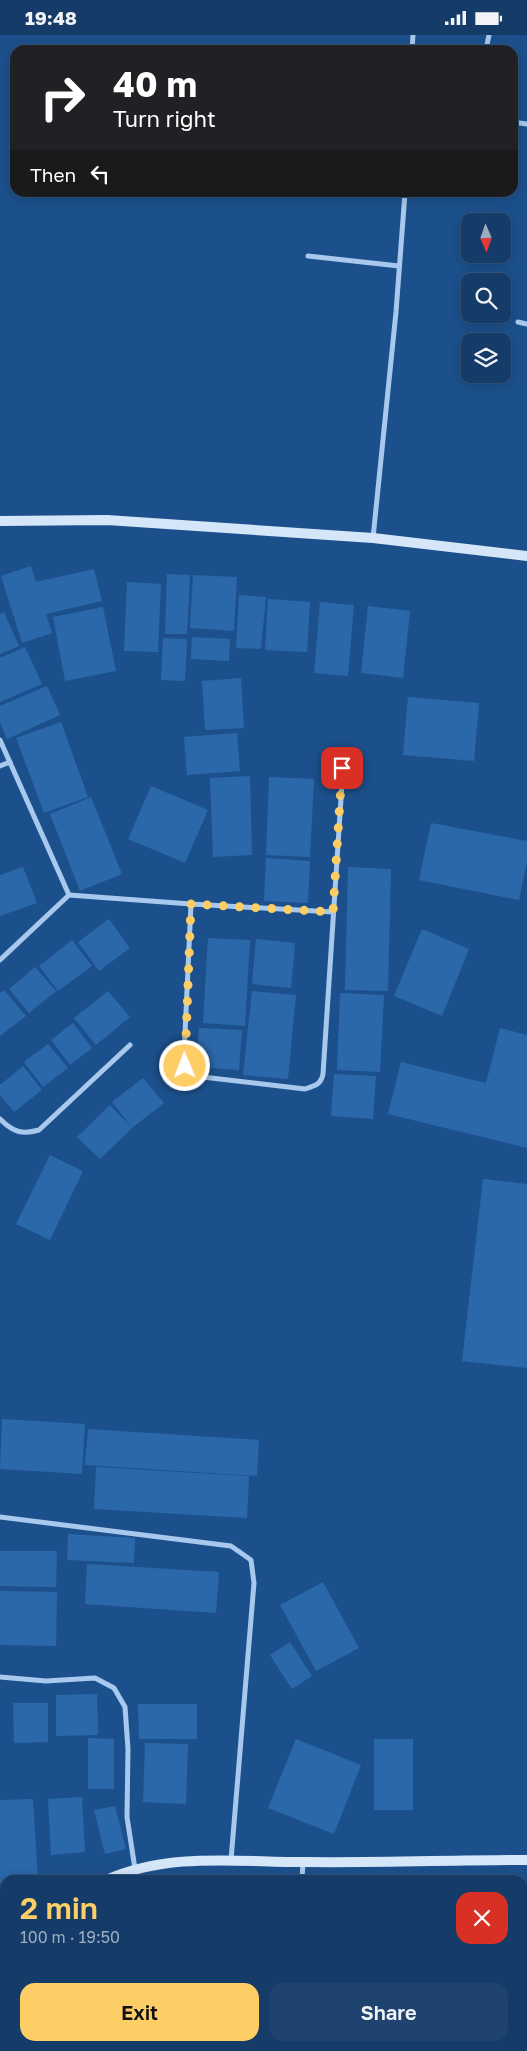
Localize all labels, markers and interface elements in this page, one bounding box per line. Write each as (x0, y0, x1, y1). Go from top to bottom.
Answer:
text: 19:48 (25, 6, 77, 29)
text: 40 m (113, 63, 197, 105)
icon: right (30, 65, 95, 130)
text: Turn right (113, 105, 216, 132)
icon: left (86, 160, 114, 188)
text: Then (30, 163, 76, 186)
north arrow (461, 213, 511, 263)
map controls (461, 213, 511, 383)
button: search (461, 273, 511, 323)
button: layers (461, 333, 511, 383)
pin (321, 747, 363, 789)
icon: arrive (328, 754, 356, 782)
position arrow (158, 1039, 210, 1091)
text: 2 min (20, 1890, 98, 1926)
button: close (456, 1892, 508, 1944)
text: 100 m · 19:50 (20, 1927, 120, 1947)
button: Exit (20, 1983, 259, 2041)
button: Share (269, 1983, 508, 2041)

